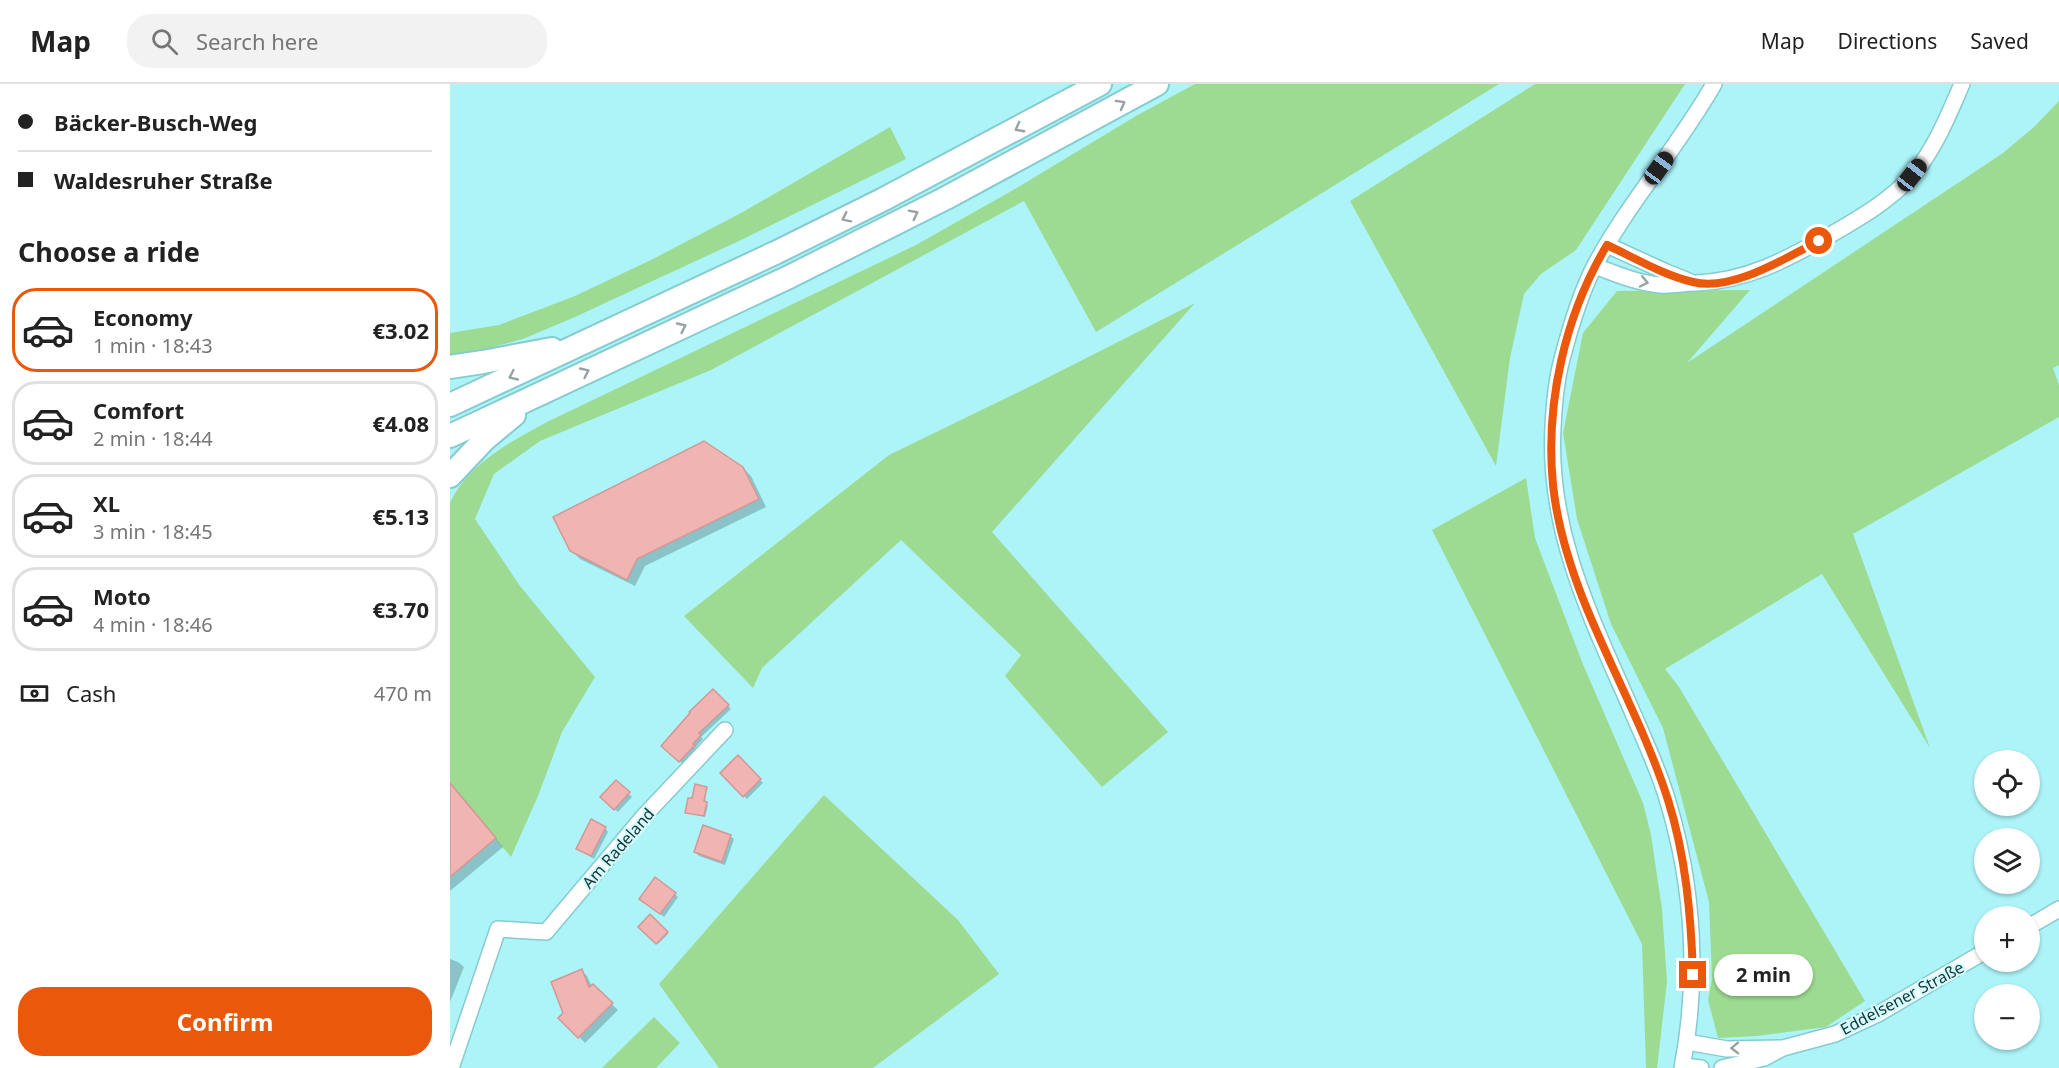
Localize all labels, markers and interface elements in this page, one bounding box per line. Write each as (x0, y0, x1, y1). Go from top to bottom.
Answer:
search box (127, 14, 547, 68)
text: Map (30, 22, 91, 60)
icon: search (148, 25, 181, 58)
text: Search here (196, 26, 318, 56)
text: Map (1761, 27, 1805, 55)
text: Directions (1838, 27, 1937, 55)
text: Saved (1970, 27, 2029, 55)
one-way arrow (1115, 100, 1125, 111)
text: Bäcker-Busch-Weg (54, 107, 257, 137)
one-way arrow (1015, 120, 1026, 132)
car (1641, 148, 1677, 188)
car (1894, 155, 1930, 195)
text: Waldesruher Straße (54, 165, 273, 195)
one-way arrow (842, 210, 853, 222)
one-way arrow (907, 210, 918, 221)
route start (1805, 227, 1832, 254)
text: Choose a ride (18, 233, 200, 270)
one-way arrow (1638, 275, 1648, 288)
text: Economy (93, 302, 192, 332)
icon: car (21, 303, 75, 357)
text: €3.02 (372, 315, 429, 345)
one-way arrow (675, 323, 686, 335)
text: 1 min · 18:43 (93, 332, 213, 359)
one-way arrow (509, 368, 520, 380)
one-way arrow (579, 368, 590, 380)
text: Comfort (93, 395, 184, 425)
icon: car (21, 396, 75, 450)
text: €4.08 (372, 408, 429, 438)
text: 2 min · 18:44 (93, 425, 213, 452)
text: XL (93, 488, 120, 518)
icon: car (21, 489, 75, 543)
text: €5.13 (372, 501, 429, 531)
text: 3 min · 18:45 (93, 518, 213, 545)
text: Moto (93, 581, 151, 611)
icon: car (21, 582, 75, 636)
text: €3.70 (372, 594, 429, 624)
text: 4 min · 18:46 (93, 611, 213, 638)
icon: cash (18, 677, 51, 710)
text: Cash (66, 678, 116, 708)
text: 470 m (374, 680, 432, 707)
map controls (1974, 750, 2040, 1050)
button: locate (1974, 750, 2040, 816)
street label: Am Radeland (577, 803, 659, 893)
button: layers (1974, 828, 2040, 894)
button: + (1974, 906, 2040, 972)
callout: 2 min (1714, 954, 1813, 996)
street label: Eddelsener Straße (1836, 956, 1968, 1040)
route end (1679, 961, 1706, 988)
text: 2 min (1736, 961, 1791, 988)
button: − (1974, 984, 2040, 1050)
button: Confirm (18, 987, 432, 1056)
one-way arrow (1730, 1042, 1739, 1054)

